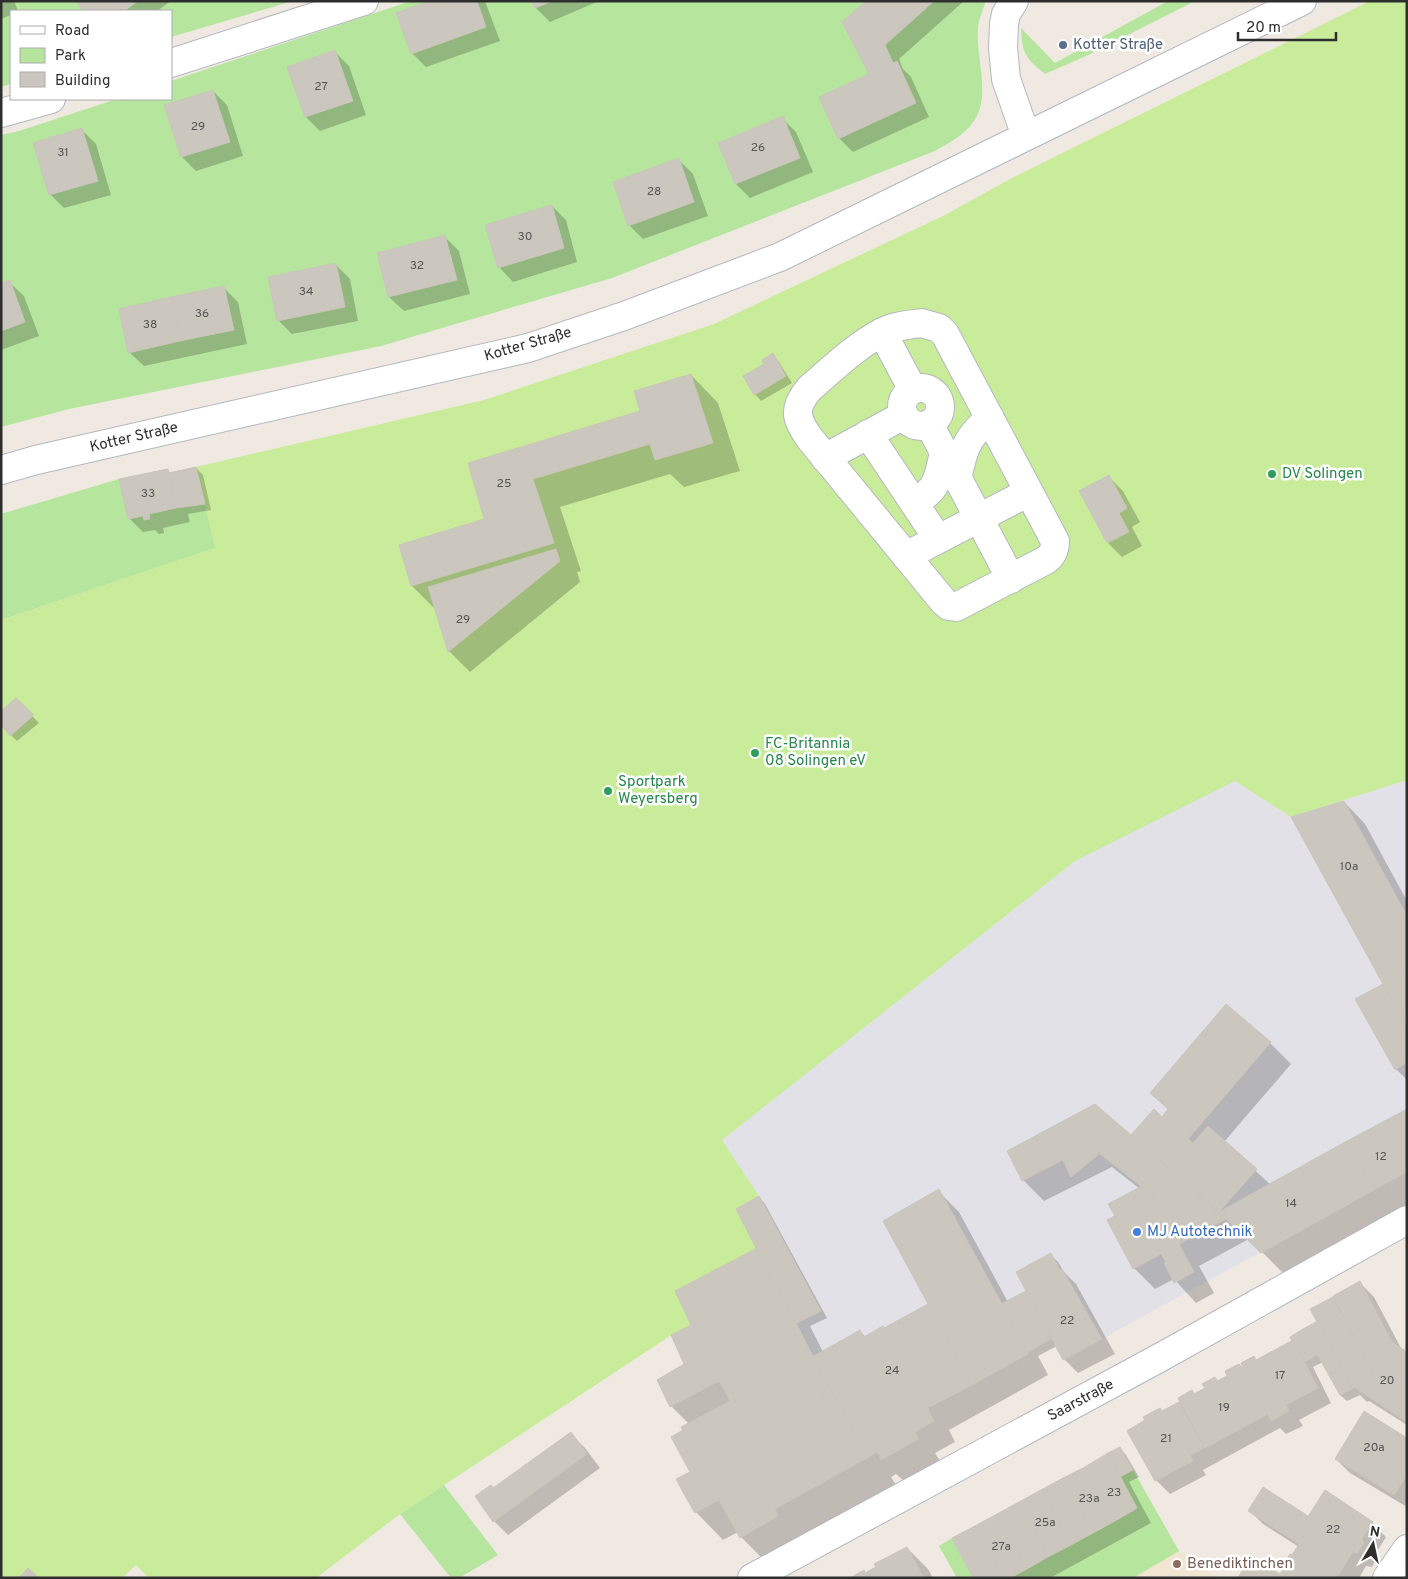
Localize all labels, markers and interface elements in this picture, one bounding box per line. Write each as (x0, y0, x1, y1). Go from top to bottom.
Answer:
legend (10, 10, 172, 100)
scale bar (1238, 10, 1336, 42)
text: 20 m (1246, 19, 1281, 38)
text: Road (55, 22, 90, 41)
place label: Kotter Straße (1073, 36, 1163, 55)
marker: Kotter Straße (1057, 39, 1069, 51)
text: Park (55, 47, 86, 66)
text: Building (55, 72, 110, 91)
house number: 27 (314, 79, 328, 95)
house number: 29 (191, 119, 205, 135)
house number: 26 (751, 140, 765, 156)
house number: 31 (57, 145, 69, 161)
house number: 28 (647, 184, 661, 200)
house number: 30 (518, 229, 532, 245)
house number: 32 (410, 258, 424, 274)
house number: 34 (299, 284, 313, 300)
house number: 36 (195, 306, 209, 322)
house number: 38 (143, 317, 157, 333)
street label: Kotter Straße (482, 323, 574, 367)
street label: Kotter Straße (88, 419, 180, 457)
place label: DV Solingen (1282, 465, 1363, 484)
marker: DV Solingen (1266, 468, 1278, 480)
house number: 25 (497, 476, 511, 492)
house number: 33 (141, 486, 155, 502)
house number: 29 (456, 612, 470, 628)
place label: FC-Britannia 08 Solingen eV (765, 735, 866, 771)
marker: FC-Britannia 08 Solingen eV (749, 747, 761, 759)
place label: Sportpark Weyersberg (618, 773, 698, 809)
marker: Sportpark Weyersberg (602, 785, 614, 797)
house number: 10a (1340, 859, 1358, 875)
house number: 12 (1375, 1149, 1387, 1165)
house number: 14 (1285, 1196, 1297, 1212)
place label: MJ Autotechnik (1147, 1223, 1253, 1242)
marker: MJ Autotechnik (1131, 1226, 1143, 1238)
house number: 22 (1060, 1313, 1074, 1329)
house number: 24 (885, 1363, 899, 1379)
house number: 17 (1275, 1368, 1285, 1384)
house number: 20 (1379, 1373, 1395, 1389)
street label: Saarstraße (1045, 1376, 1117, 1426)
house number: 19 (1218, 1400, 1230, 1416)
house number: 21 (1160, 1431, 1172, 1447)
house number: 20a (1363, 1440, 1385, 1456)
house number: 23 (1107, 1485, 1121, 1501)
house number: 23a (1079, 1491, 1100, 1507)
house number: 25a (1034, 1515, 1056, 1531)
north arrow (1348, 1519, 1398, 1569)
house number: 22 (1326, 1522, 1340, 1538)
text: N (1368, 1523, 1381, 1542)
house number: 27a (991, 1539, 1011, 1555)
place label: Benediktinchen (1187, 1555, 1293, 1574)
marker: Benediktinchen (1171, 1558, 1183, 1570)

